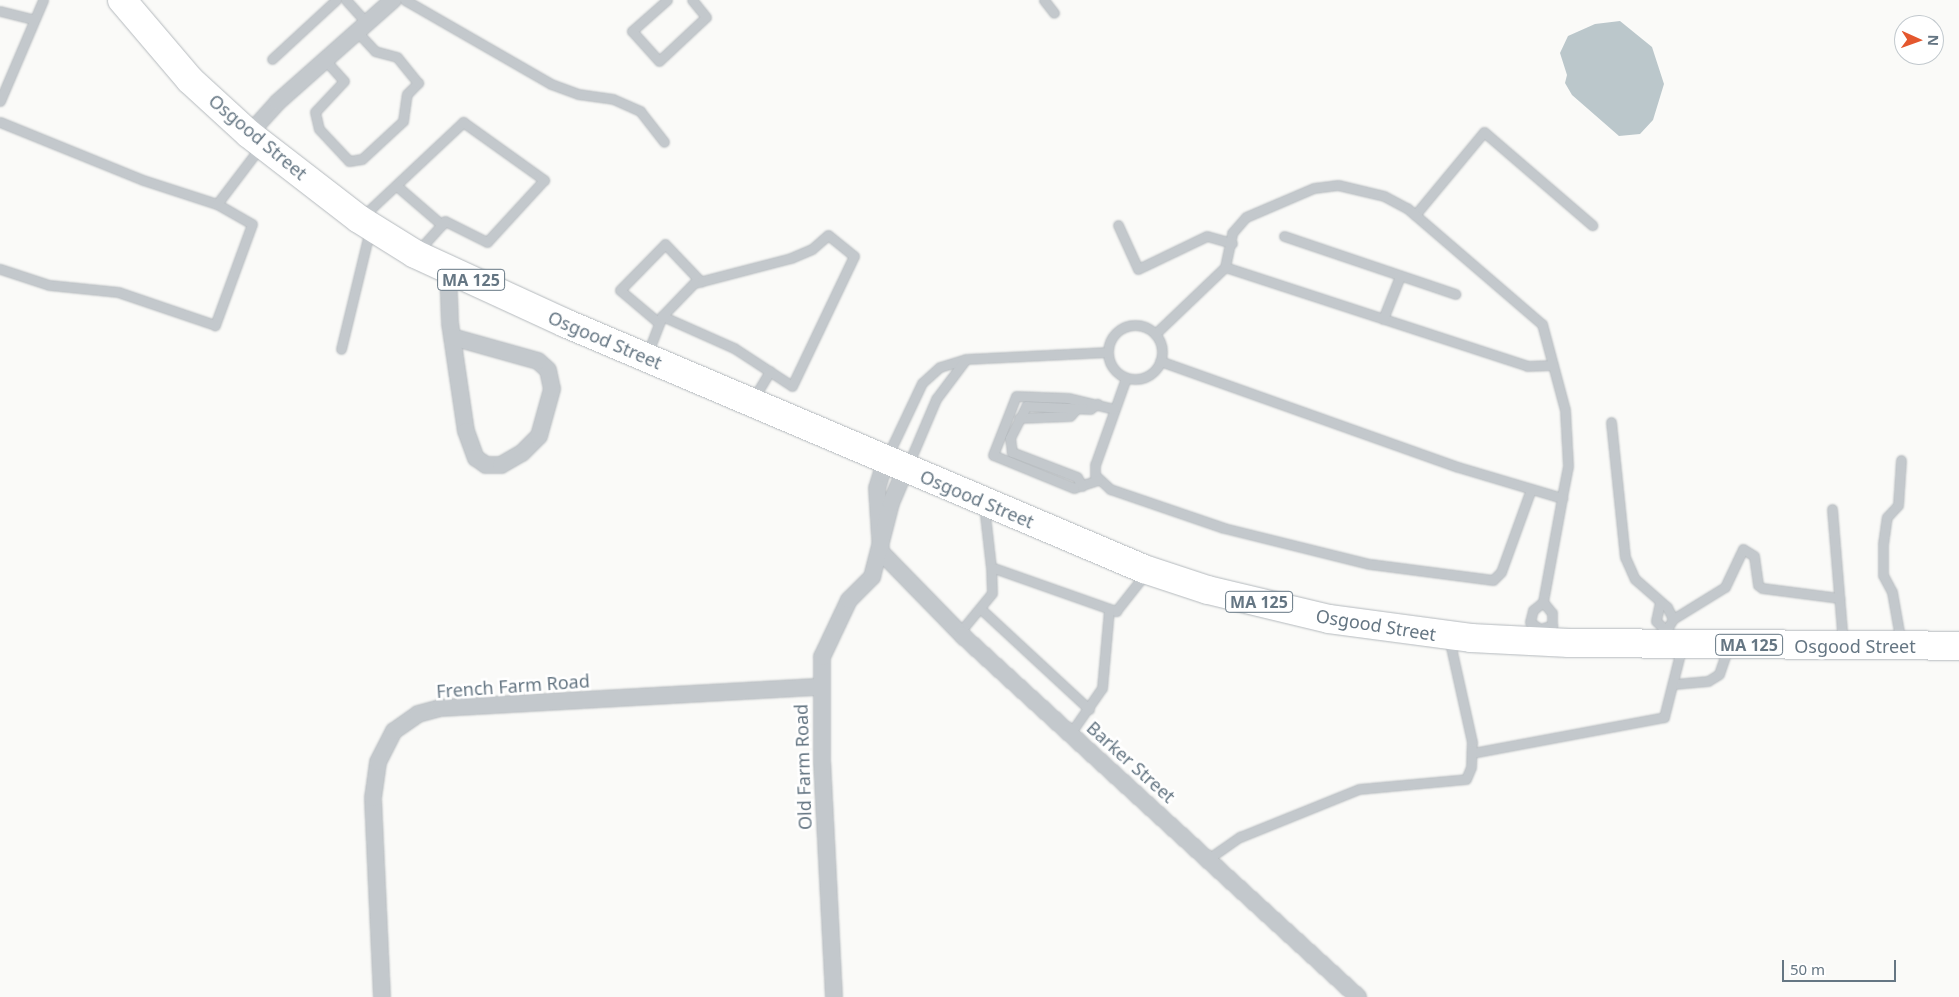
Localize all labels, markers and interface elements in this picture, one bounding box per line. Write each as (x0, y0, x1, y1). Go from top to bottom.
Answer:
north arrow (1894, 15, 1944, 65)
text: N (1924, 34, 1943, 47)
street label: Osgood Street (205, 90, 311, 184)
road number: MA 125 (436, 266, 506, 294)
street label: Osgood Street (545, 306, 665, 374)
street label: Osgood Street (917, 465, 1037, 533)
road number: MA 125 (1224, 588, 1294, 616)
street label: Osgood Street (1314, 605, 1438, 645)
road number: MA 125 (1714, 632, 1784, 658)
street label: Osgood Street (1794, 635, 1916, 657)
street label: French Farm Road (436, 670, 590, 702)
street label: Old Farm Road (790, 704, 816, 830)
street label: Barker Street (1082, 717, 1180, 807)
scale bar (1784, 950, 1898, 982)
text: 50 m (1790, 959, 1825, 979)

